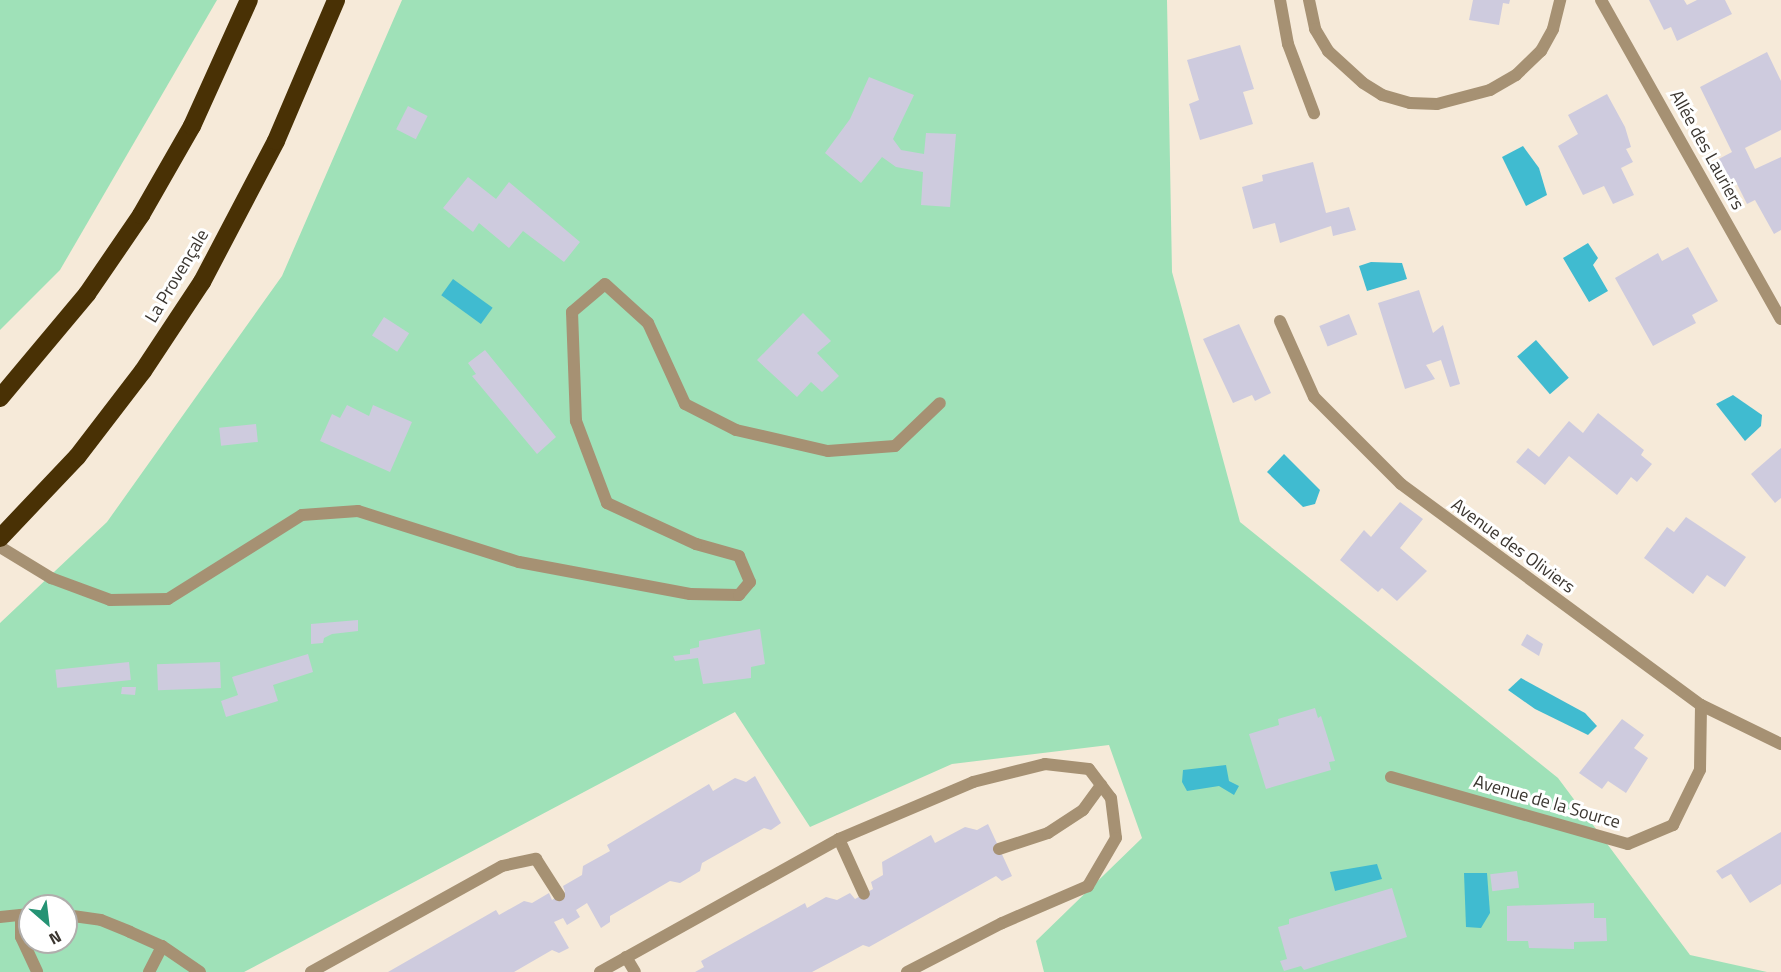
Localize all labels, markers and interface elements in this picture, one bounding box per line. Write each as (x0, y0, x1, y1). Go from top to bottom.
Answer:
street label: Allée des Lauriers (1665, 87, 1749, 213)
street label: La Provençale (141, 225, 213, 327)
street label: Avenue des Oliviers (1447, 494, 1579, 598)
street label: Avenue de la Source (1471, 771, 1623, 833)
north arrow (18, 894, 78, 954)
text: N (45, 925, 66, 951)

